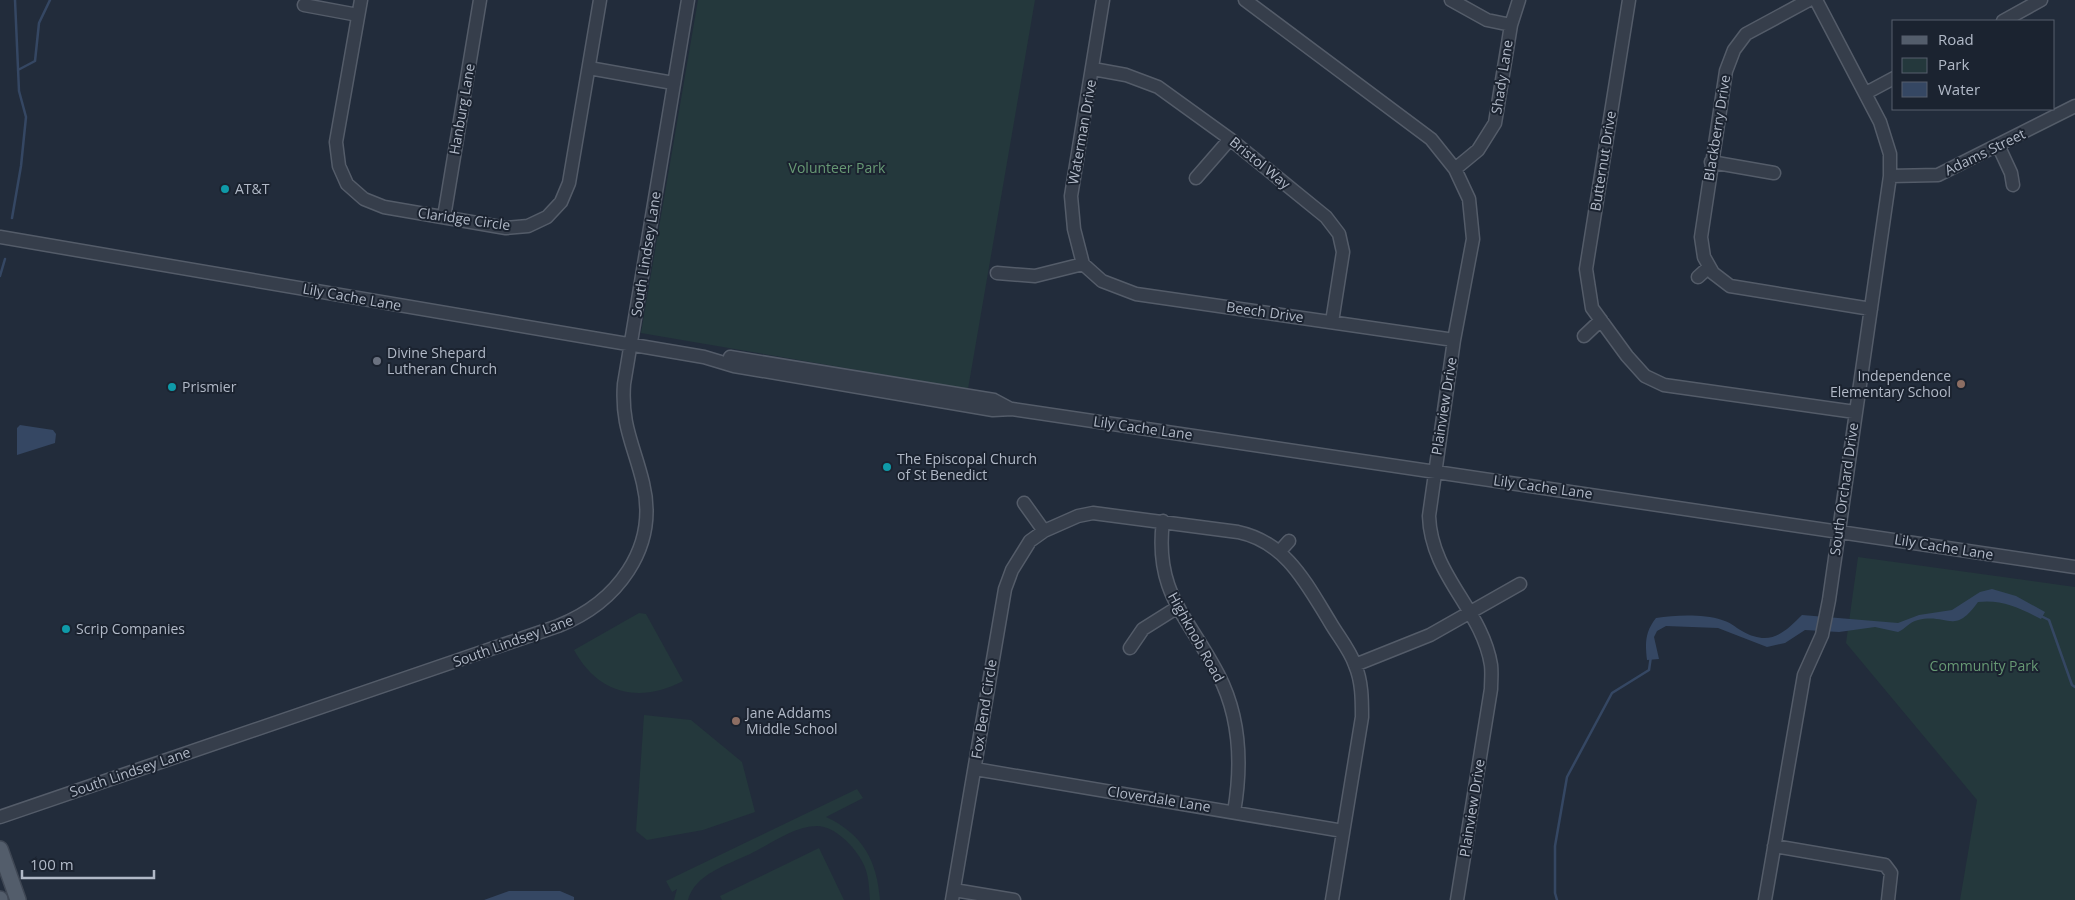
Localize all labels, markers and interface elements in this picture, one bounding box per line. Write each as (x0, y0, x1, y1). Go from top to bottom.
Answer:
legend (1892, 20, 2055, 110)
text: Road (1938, 29, 1974, 49)
street label: Shady Lane (1486, 38, 1517, 115)
text: Park (1938, 54, 1969, 74)
street label: Hanburg Lane (444, 62, 479, 156)
street label: Blackberry Drive (1699, 73, 1734, 182)
street label: Waterman Drive (1063, 78, 1100, 186)
text: Water (1938, 79, 1980, 99)
street label: Butternut Drive (1585, 109, 1620, 212)
street label: Adams Street (1941, 124, 2028, 179)
street label: Bristol Way (1226, 132, 1296, 194)
park label: Volunteer Park (789, 158, 886, 177)
place label: AT&T (235, 179, 270, 198)
marker: AT&T (219, 183, 231, 195)
street label: South Lindsey Lane (626, 190, 665, 318)
street label: Claridge Circle (417, 203, 512, 234)
street label: Lily Cache Lane (301, 278, 403, 315)
street label: Beech Drive (1225, 297, 1305, 326)
place label: Divine Shepard Lutheran Church (387, 343, 497, 378)
marker: Divine Shepard Lutheran Church (371, 355, 383, 367)
street label: Plainview Drive (1426, 355, 1461, 456)
place label: Independence Elementary School (1830, 366, 1951, 401)
place label: Prismier (182, 377, 237, 396)
marker: Independence Elementary School (1955, 378, 1967, 390)
marker: Prismier (166, 381, 178, 393)
street label: Lily Cache Lane (1092, 411, 1194, 444)
street label: South Orchard Drive (1825, 421, 1862, 556)
place label: The Episcopal Church of St Benedict (897, 449, 1037, 484)
marker: The Episcopal Church of St Benedict (881, 461, 893, 473)
street label: Lily Cache Lane (1492, 470, 1594, 503)
street label: Lily Cache Lane (1893, 529, 1995, 564)
street label: Highknob Road (1164, 588, 1229, 685)
street label: South Lindsey Lane (450, 610, 576, 671)
place label: Scrip Companies (76, 619, 185, 638)
marker: Scrip Companies (60, 623, 72, 635)
park label: Community Park (1930, 656, 2039, 675)
street label: Fox Bend Circle (966, 658, 1001, 760)
place label: Jane Addams Middle School (744, 703, 838, 738)
marker: Jane Addams Middle School (730, 715, 742, 727)
street label: South Lindsey Lane (67, 742, 193, 801)
street label: Plainview Drive (1454, 757, 1489, 858)
street label: Cloverdale Lane (1106, 781, 1212, 816)
scale bar (22, 848, 155, 880)
text: 100 m (30, 854, 74, 874)

